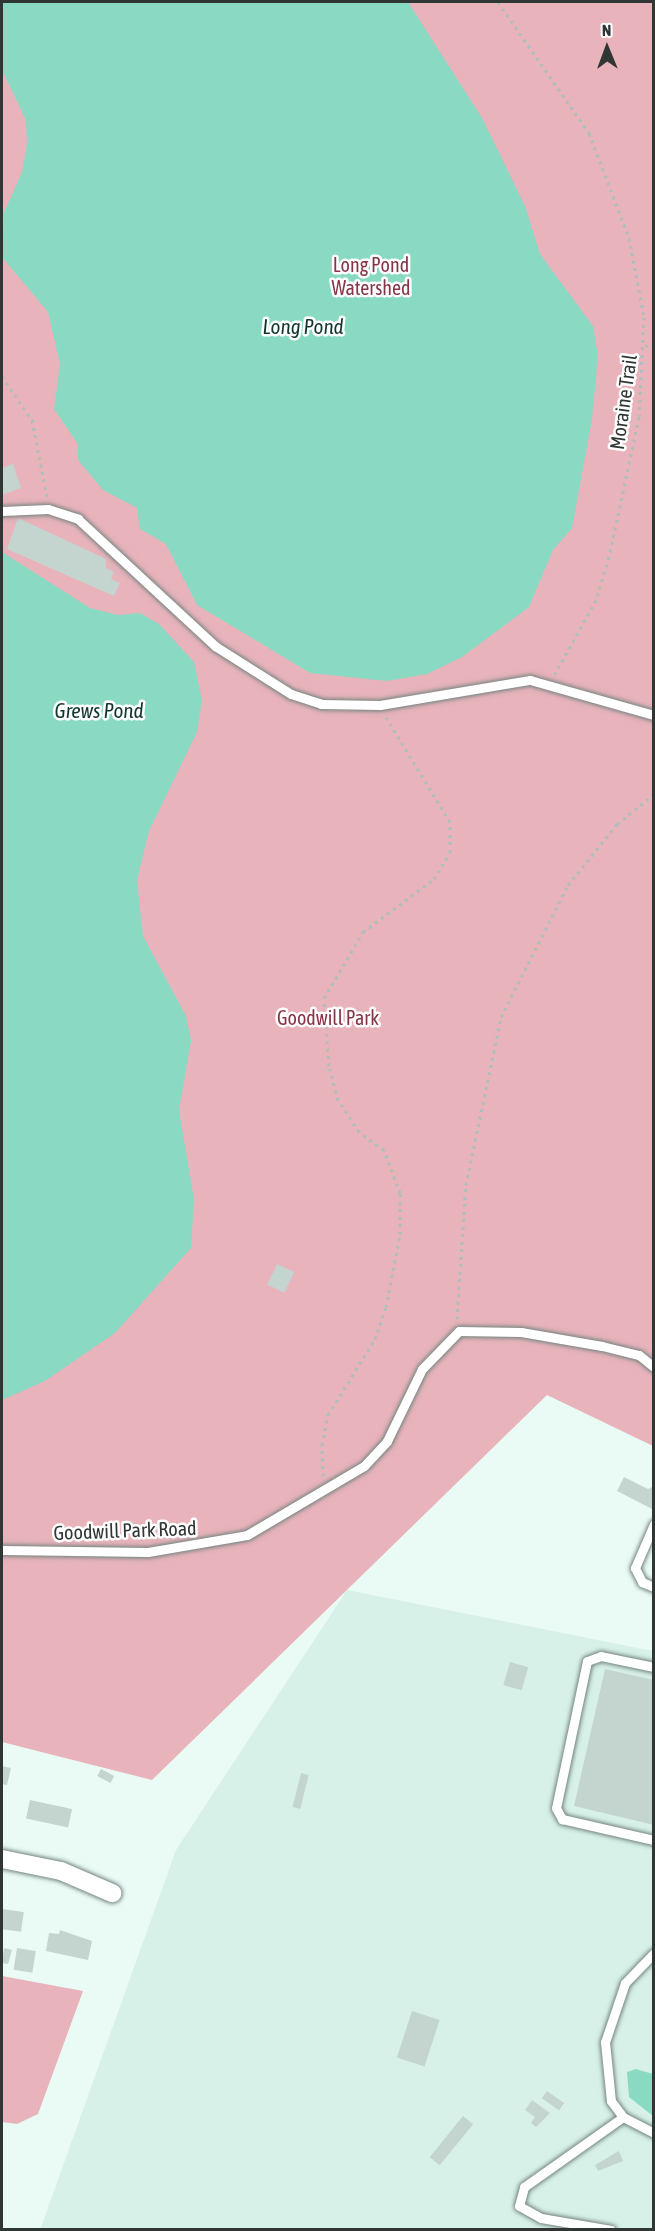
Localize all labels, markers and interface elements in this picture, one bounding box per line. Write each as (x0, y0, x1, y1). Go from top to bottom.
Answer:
north arrow (577, 18, 637, 78)
text: N (602, 21, 612, 39)
park label: Long Pond Watershed (332, 253, 410, 300)
water label: Long Pond (262, 313, 344, 339)
street label: Moraine Trail (604, 353, 642, 451)
water label: Grews Pond (55, 697, 143, 723)
park label: Goodwill Park (277, 1005, 379, 1029)
street label: Goodwill Park Road (53, 1516, 197, 1544)

